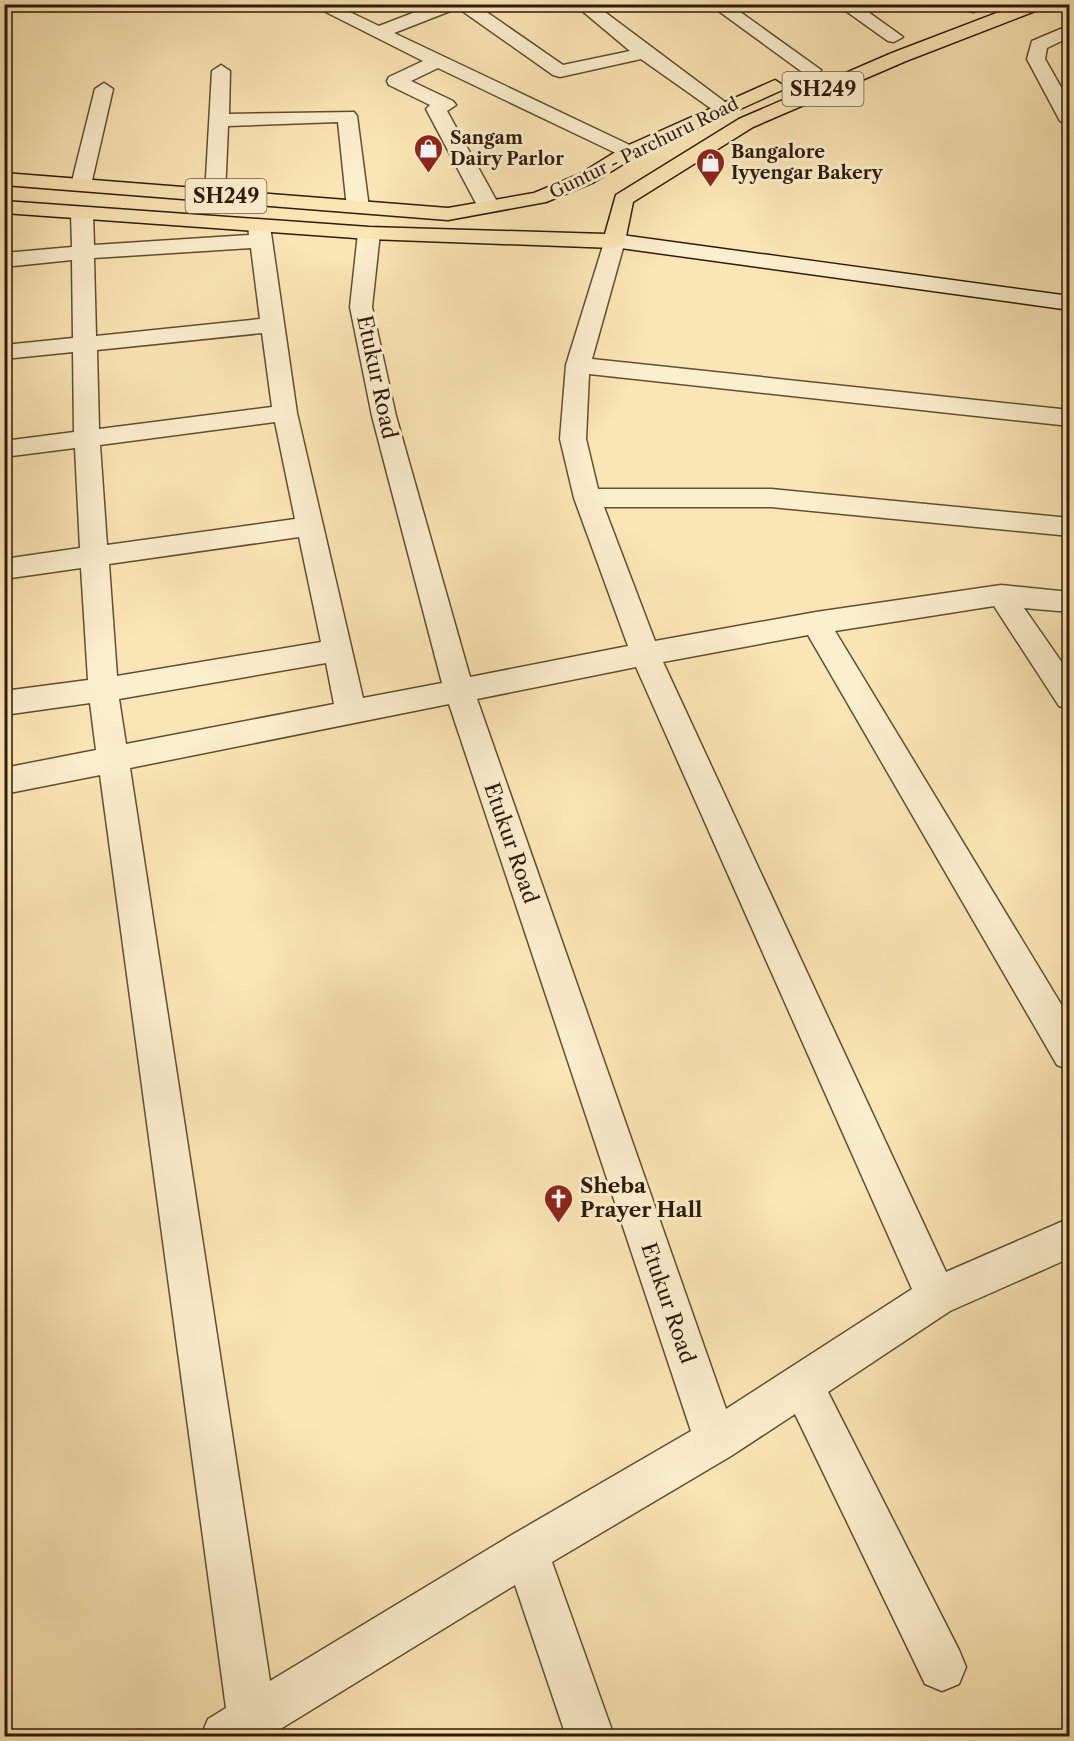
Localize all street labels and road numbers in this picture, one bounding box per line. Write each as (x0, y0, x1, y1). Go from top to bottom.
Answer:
road number: SH249 (782, 72, 864, 106)
street label: Guntur - Parchuru Road (546, 93, 742, 203)
road number: SH249 (186, 179, 266, 213)
street label: Etukur Road (352, 313, 403, 441)
street label: Etukur Road (479, 779, 544, 907)
street label: Etukur Road (636, 1239, 701, 1367)

